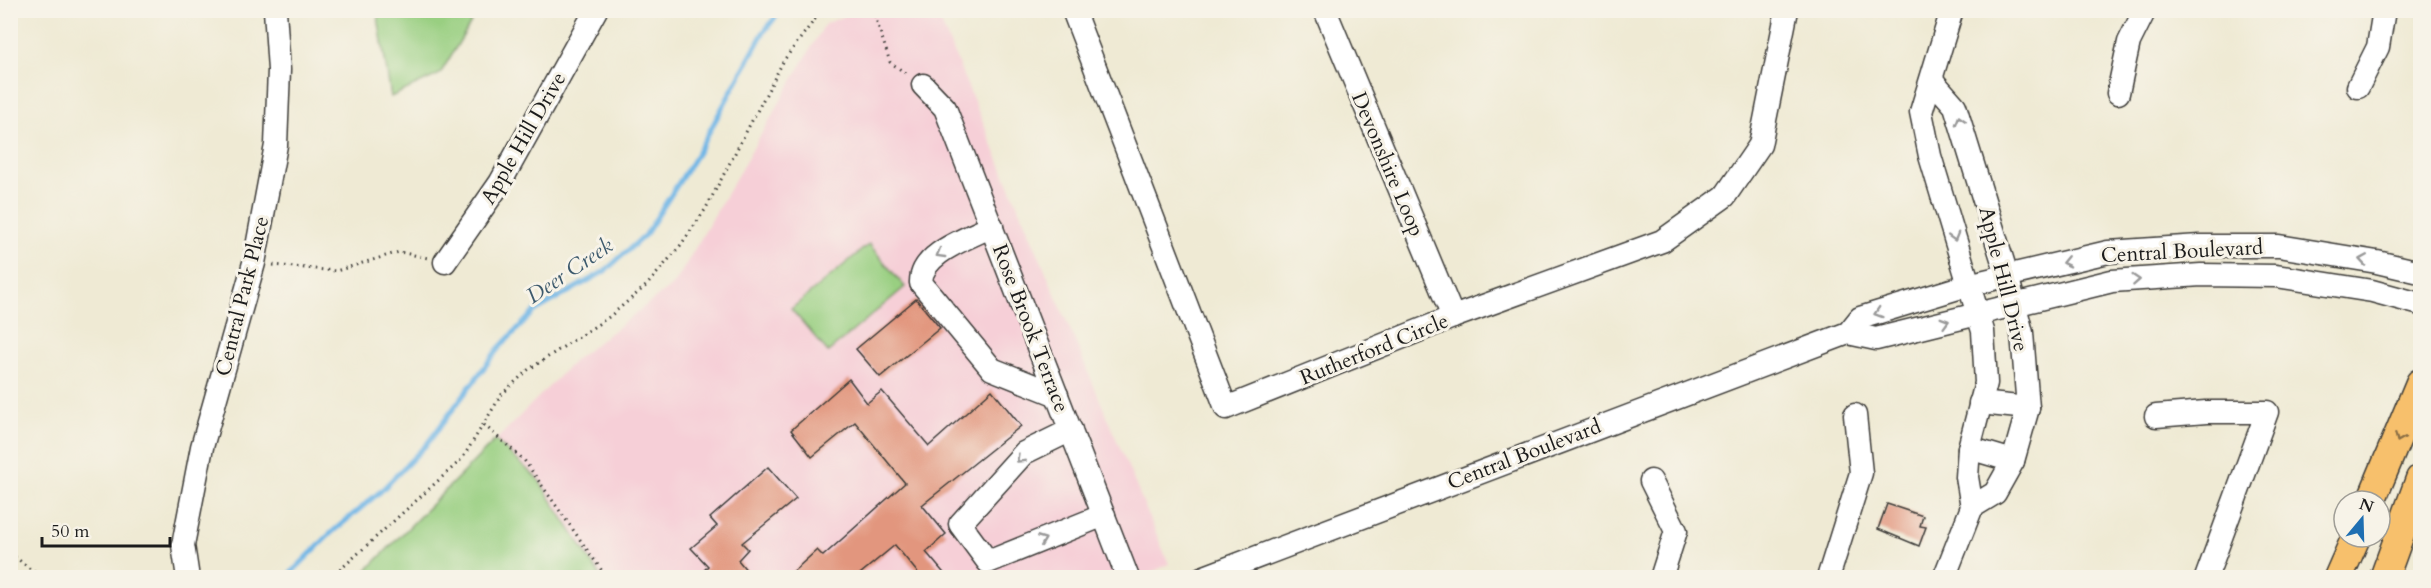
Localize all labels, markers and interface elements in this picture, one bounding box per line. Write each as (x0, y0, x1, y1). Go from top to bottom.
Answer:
street label: Apple Hill Drive (474, 67, 573, 210)
street label: Devonshire Loop (1344, 87, 1431, 241)
one-way arrow (1955, 115, 1967, 126)
street label: Apple Hill Drive (1971, 204, 2036, 355)
street label: Central Park Place (209, 213, 276, 379)
water label: Deer Creek (520, 231, 619, 311)
one-way arrow (1947, 231, 1959, 242)
street label: Central Boulevard (2100, 233, 2264, 270)
street label: Rose Brook Terrace (985, 240, 1076, 416)
one-way arrow (936, 247, 946, 259)
one-way arrow (2359, 254, 2369, 267)
one-way arrow (2061, 255, 2071, 268)
one-way arrow (2131, 274, 2140, 287)
one-way arrow (1873, 305, 1884, 318)
street label: Rutherford Circle (1296, 306, 1453, 392)
one-way arrow (1940, 317, 1950, 329)
street label: Central Boulevard (1443, 412, 1605, 497)
one-way arrow (2394, 431, 2406, 442)
one-way arrow (1017, 451, 1028, 462)
north arrow (2332, 489, 2392, 549)
text: N (2356, 493, 2377, 518)
scale bar (42, 510, 170, 548)
text: 50 m (51, 519, 90, 544)
one-way arrow (1036, 535, 1047, 547)

